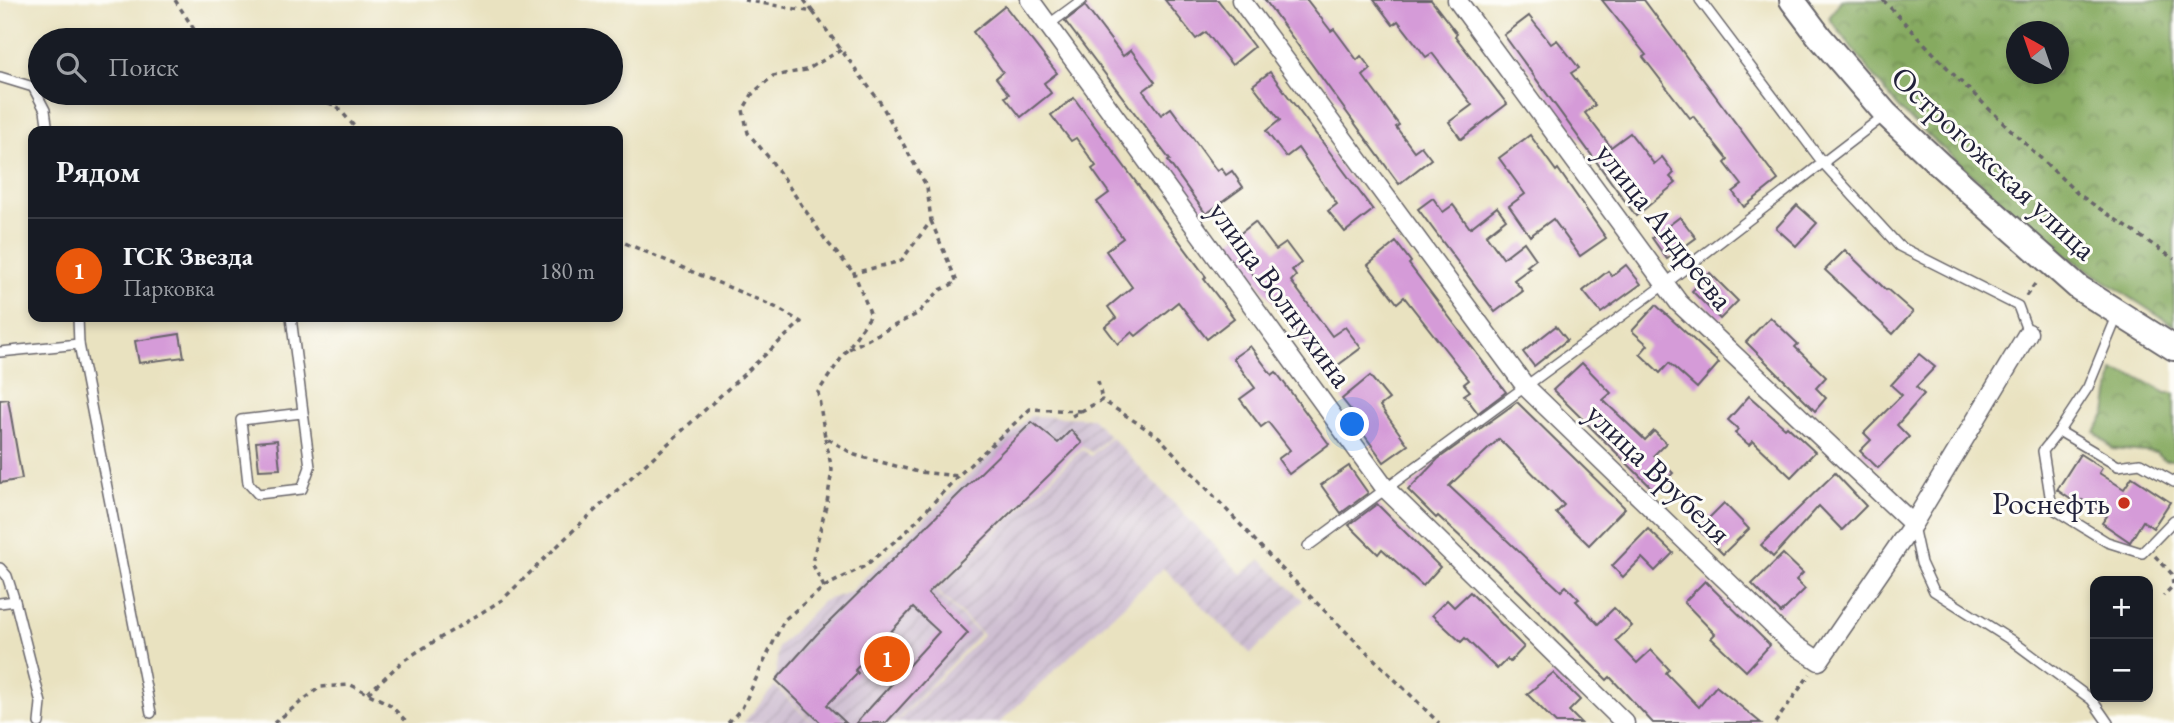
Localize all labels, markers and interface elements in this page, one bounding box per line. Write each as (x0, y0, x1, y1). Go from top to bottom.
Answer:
north arrow (2006, 21, 2069, 84)
search box (28, 28, 623, 105)
icon: search (52, 48, 90, 86)
text: Поиск (108, 50, 179, 84)
street label: Острогожская улица (1882, 57, 2106, 269)
street label: улица Андреева (1586, 133, 1744, 319)
text: Рядом (56, 152, 140, 191)
street label: улица Волнухина (1199, 192, 1363, 396)
text: ГСК Звезда (123, 239, 253, 273)
text: 1 (73, 256, 85, 286)
text: 180 m (539, 256, 595, 286)
text: Парковка (123, 273, 215, 303)
street label: улица Врубеля (1577, 393, 1741, 553)
your location (1335, 407, 1369, 441)
place label: Роснефть (1992, 482, 2110, 524)
marker: Роснефть (2116, 495, 2132, 511)
map controls (2090, 576, 2153, 702)
button: + (2090, 576, 2153, 639)
pin: 1 (864, 633, 910, 685)
button: − (2090, 639, 2153, 702)

